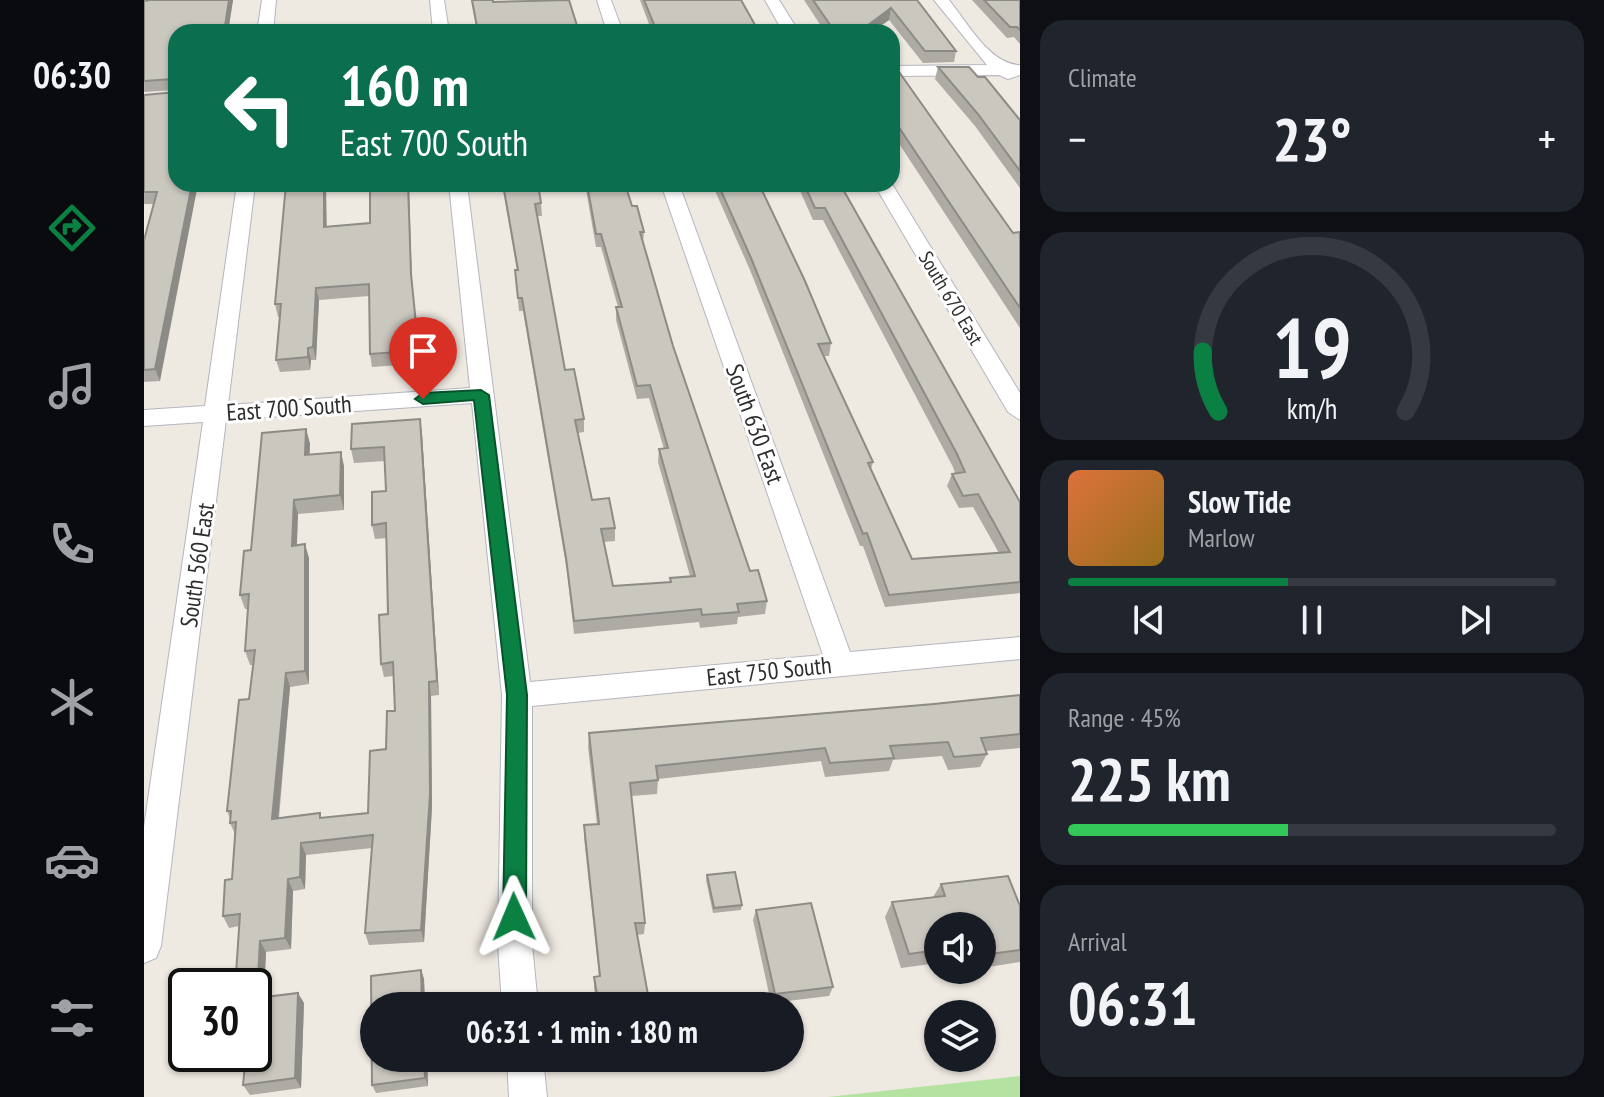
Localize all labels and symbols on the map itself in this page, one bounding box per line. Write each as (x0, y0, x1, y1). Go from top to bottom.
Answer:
street label: South 670 East (913, 247, 989, 350)
pin (389, 317, 457, 399)
street label: South 630 East (719, 360, 791, 489)
street label: East 700 South (225, 388, 353, 428)
street label: South 560 East (173, 500, 221, 629)
street label: East 750 South (705, 649, 833, 693)
position arrow (472, 875, 556, 959)
speed limit sign: 30 (168, 968, 272, 1072)

